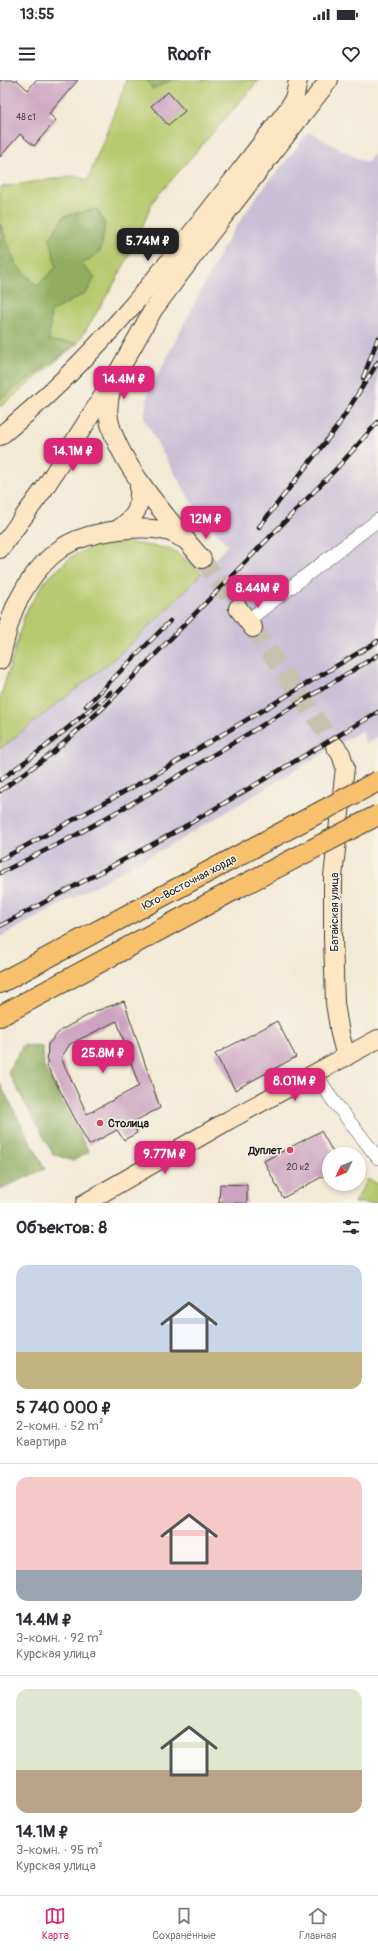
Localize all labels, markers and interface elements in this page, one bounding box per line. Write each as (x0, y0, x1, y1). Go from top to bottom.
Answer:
text: 13:55 (20, 5, 55, 24)
icon: menu (16, 43, 38, 65)
text: Roofr (167, 43, 211, 66)
icon: heart (340, 43, 362, 65)
house number: 48 с1 (16, 112, 36, 123)
pin: 5.74M ₽ (111, 228, 185, 262)
text: 5.74M ₽ (126, 233, 170, 249)
pin: 14.4M ₽ (87, 366, 161, 400)
text: 14.4M ₽ (103, 371, 146, 387)
pin: 14.1M ₽ (36, 438, 110, 472)
text: 14.1M ₽ (53, 443, 93, 459)
pin: 12M ₽ (178, 506, 234, 540)
text: 12M ₽ (190, 511, 222, 527)
pin: 8.44M ₽ (221, 575, 295, 609)
text: 8.44M ₽ (236, 580, 280, 596)
street label: Юго-Восточная хорда (140, 852, 239, 913)
street label: Батайская улица (328, 873, 341, 951)
pin: 25.8M ₽ (66, 1040, 140, 1074)
text: 25.8M ₽ (81, 1045, 125, 1061)
pin: 8.01M ₽ (258, 1068, 332, 1102)
text: 8.01M ₽ (273, 1073, 317, 1089)
place label: Столица (108, 1117, 149, 1130)
marker: Столица (95, 1118, 105, 1128)
pin: 9.77M ₽ (128, 1141, 202, 1175)
place label: Дуплет (247, 1144, 282, 1157)
marker: Дуплет (285, 1145, 295, 1155)
text: 9.77M ₽ (143, 1146, 187, 1162)
north arrow (322, 1147, 366, 1191)
map controls (322, 1147, 366, 1191)
house number: 20 к2 (287, 1162, 309, 1173)
icon: filters (340, 1216, 362, 1238)
text: Объектов: 8 (16, 1217, 107, 1238)
icon: home (153, 1291, 225, 1363)
text: 5 740 000 ₽ (16, 1397, 112, 1418)
text: 2-комн. · 52 m² (16, 1418, 103, 1434)
text: Квартира (16, 1434, 67, 1450)
icon: home (153, 1503, 225, 1575)
text: 14.4M ₽ (16, 1609, 72, 1630)
text: 3-комн. · 92 m² (16, 1630, 103, 1646)
text: Курская улица (16, 1646, 96, 1662)
icon: home (153, 1715, 225, 1787)
text: 14.1M ₽ (16, 1821, 69, 1842)
text: 3-комн. · 95 m² (16, 1842, 103, 1858)
text: Курская улица (16, 1858, 96, 1874)
tab: Карта (42, 1905, 69, 1942)
tab: Сохранённые (152, 1905, 216, 1942)
tab: Главная (299, 1905, 336, 1942)

